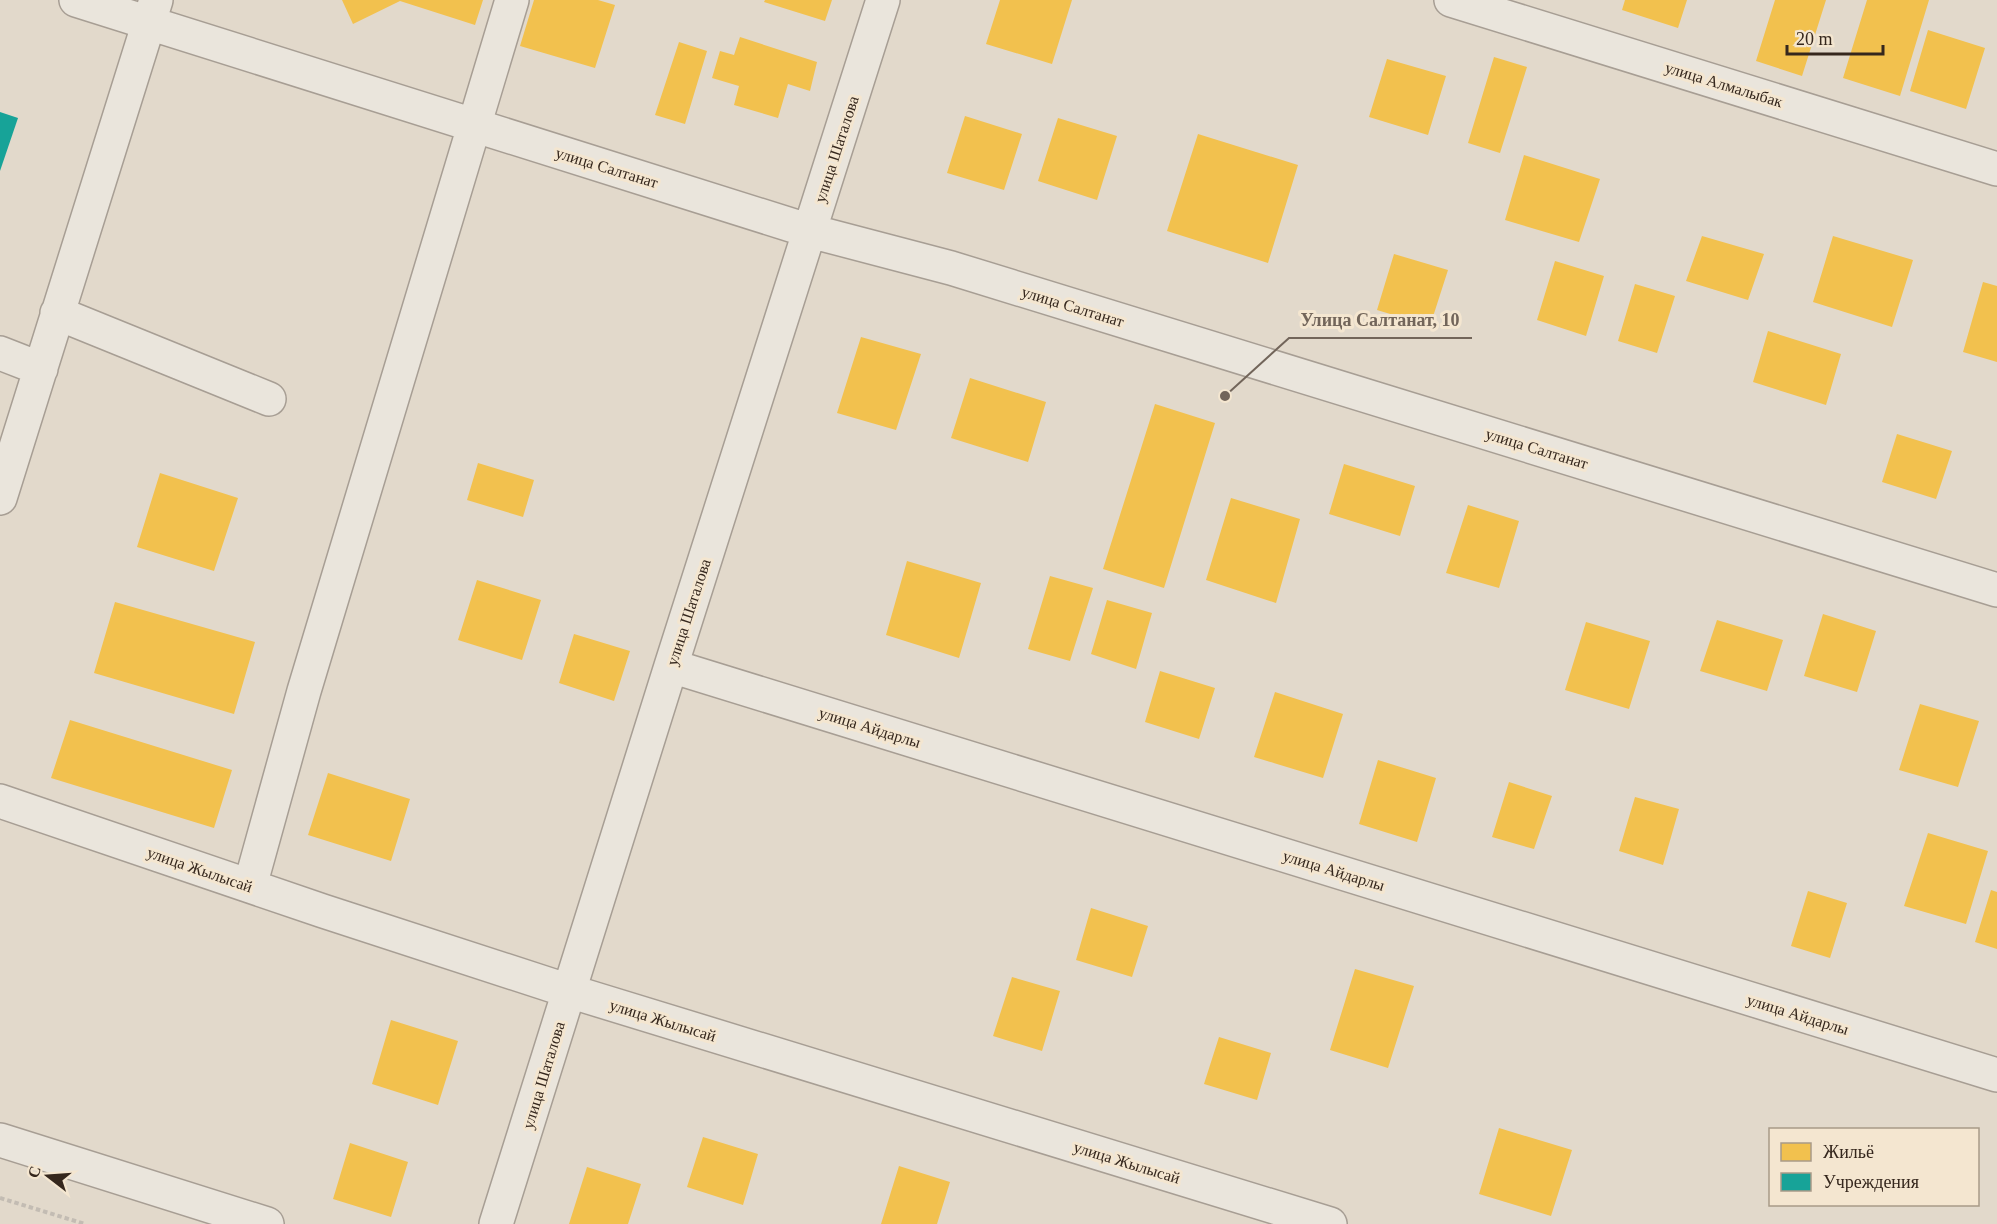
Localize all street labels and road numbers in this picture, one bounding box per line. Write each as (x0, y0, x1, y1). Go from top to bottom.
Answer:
street label: улица Алмалыбак (1663, 59, 1785, 111)
street label: улица Шаталова (811, 94, 863, 205)
street label: улица Салтанат (553, 144, 660, 192)
street label: улица Салтанат (1019, 283, 1126, 331)
street label: улица Салтанат (1483, 425, 1590, 473)
street label: улица Шаталова (663, 557, 715, 668)
street label: улица Айдарлы (817, 704, 923, 752)
street label: улица Жылысай (145, 843, 255, 897)
street label: улица Айдарлы (1281, 847, 1387, 895)
street label: улица Айдарлы (1745, 991, 1851, 1039)
street label: улица Жылысай (607, 996, 718, 1046)
street label: улица Шаталова (519, 1019, 569, 1131)
street label: улица Жылысай (1071, 1138, 1182, 1188)

